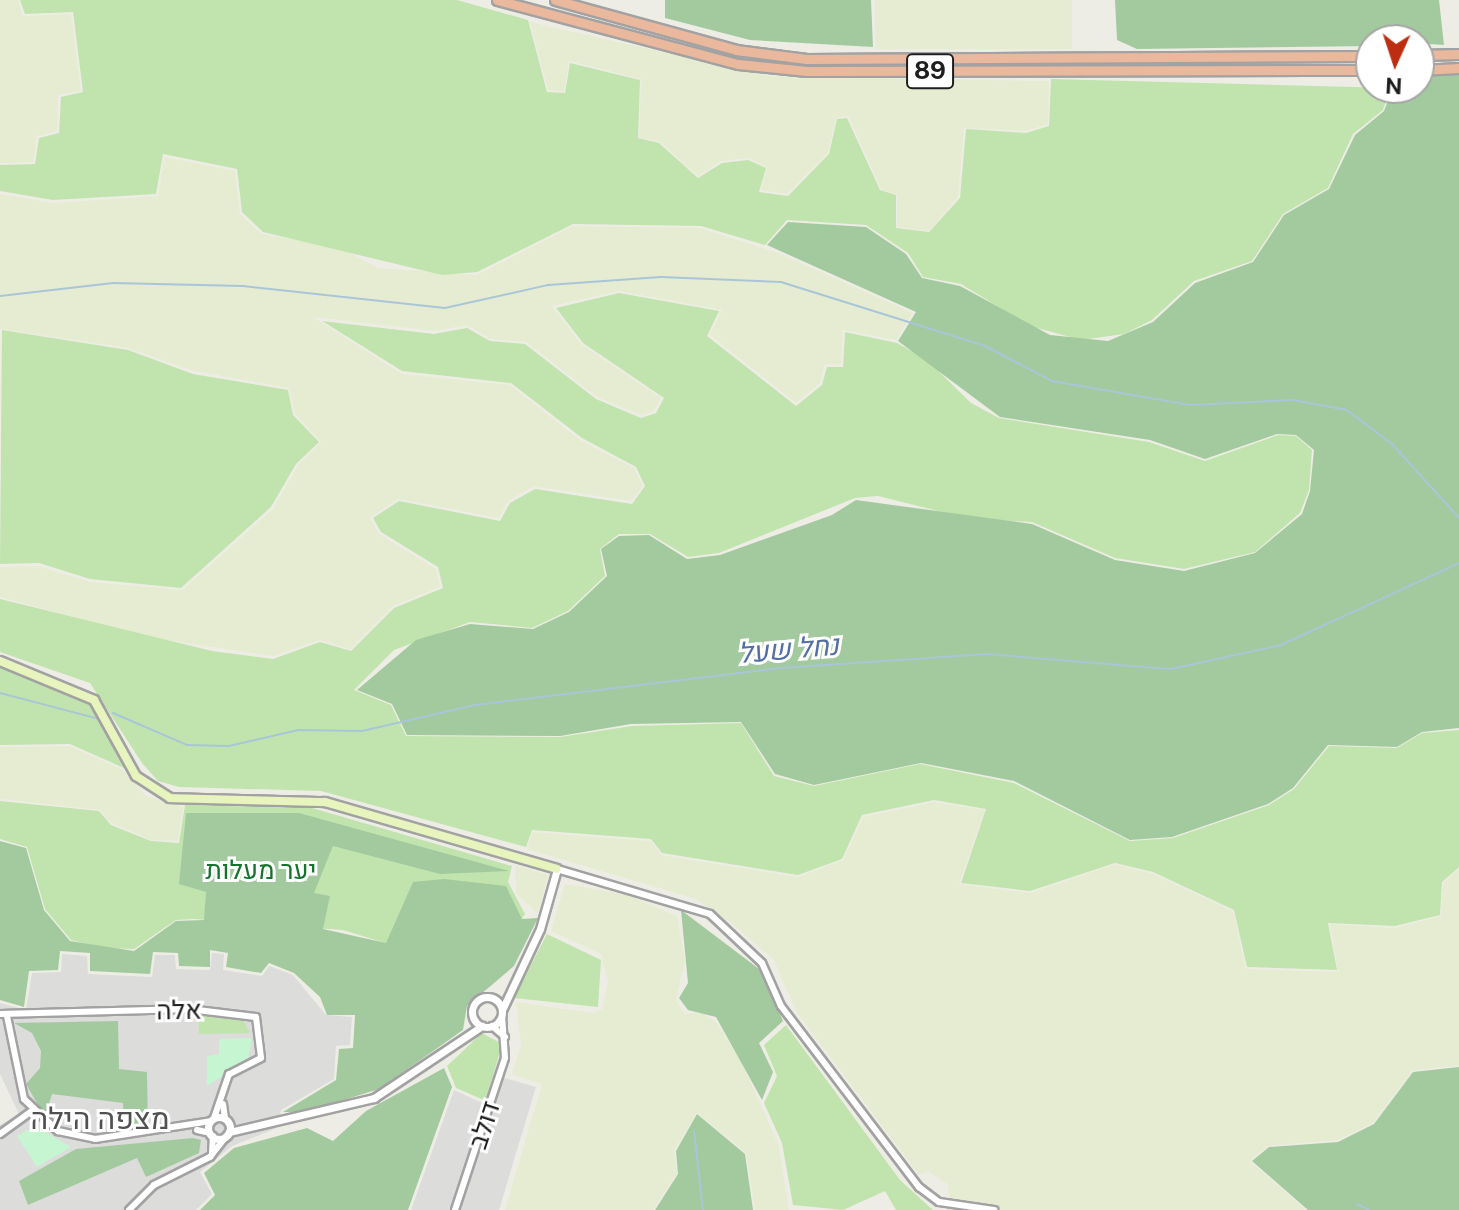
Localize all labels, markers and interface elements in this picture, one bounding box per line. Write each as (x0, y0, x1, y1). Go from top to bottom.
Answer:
north arrow (1355, 24, 1435, 104)
road number: 89 (906, 51, 954, 91)
text: N (1385, 73, 1403, 99)
water label: נחל שעל (736, 628, 840, 670)
park label: יער מעלות (206, 854, 316, 886)
street label: אלה (156, 994, 202, 1026)
street label: דולב (462, 1097, 506, 1153)
district label: מצפה הילה (31, 1100, 169, 1136)

